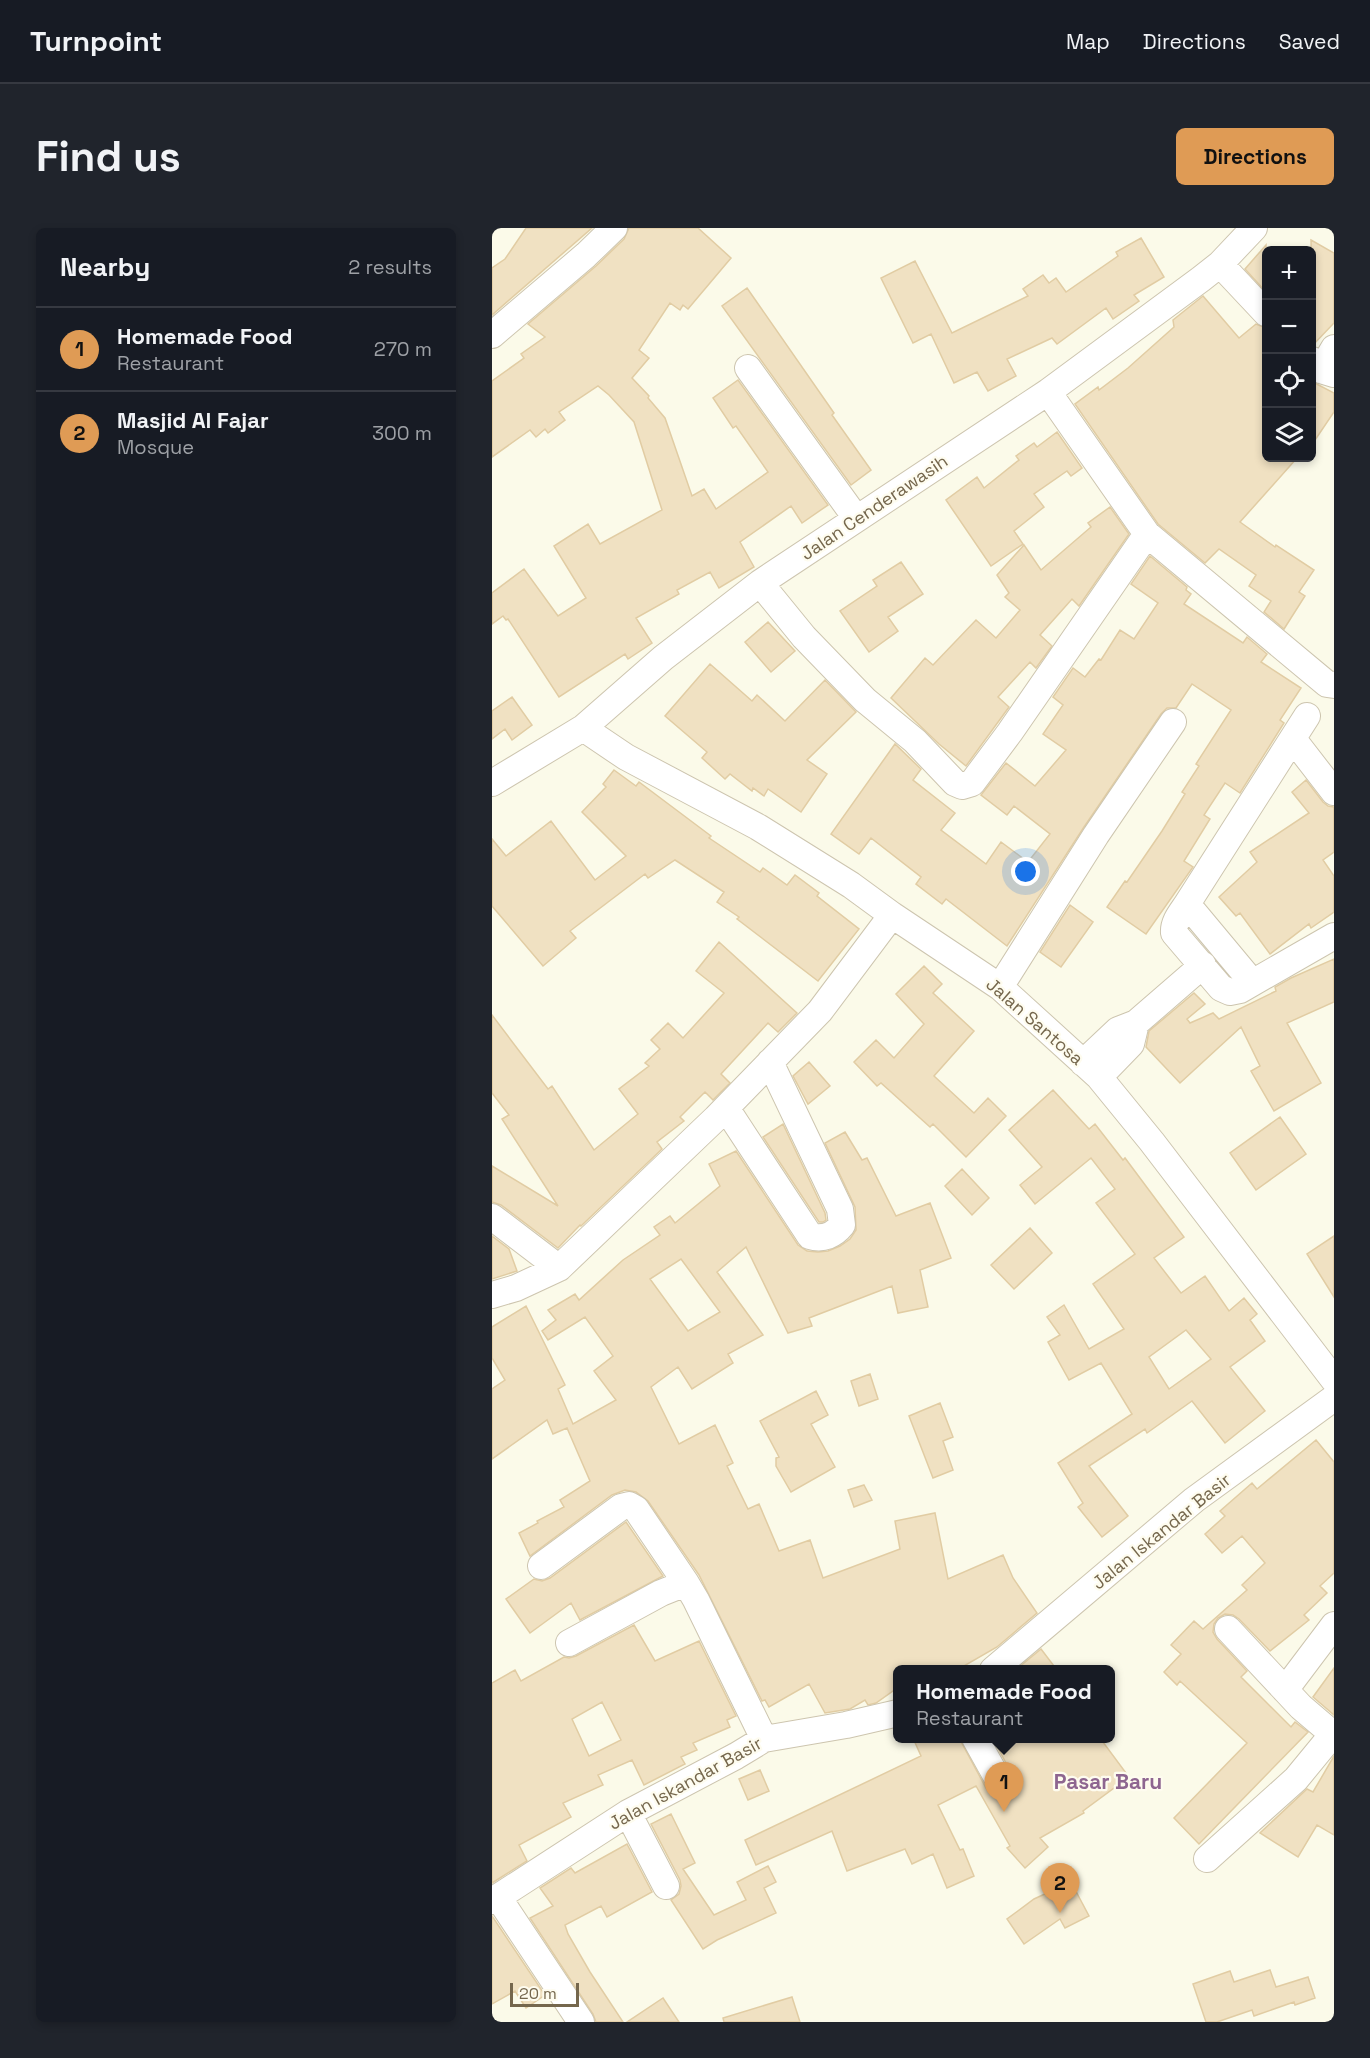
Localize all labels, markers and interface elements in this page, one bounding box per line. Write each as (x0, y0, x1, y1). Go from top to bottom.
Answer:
text: Turnpoint (30, 23, 162, 59)
text: Map (1066, 28, 1110, 55)
text: Directions (1143, 28, 1246, 55)
text: Saved (1279, 28, 1340, 55)
button: Directions (1176, 128, 1334, 185)
text: Find us (36, 130, 181, 183)
map controls (1262, 246, 1316, 462)
button: + (1262, 246, 1316, 300)
text: Nearby (60, 250, 150, 284)
text: 2 results (348, 254, 432, 280)
button: − (1262, 300, 1316, 354)
text: Homemade Food (117, 322, 293, 350)
text: 1 (75, 336, 84, 362)
text: 270 m (374, 336, 432, 362)
text: Restaurant (117, 350, 224, 376)
button: locate (1262, 354, 1316, 408)
text: Masjid Al Fajar (117, 406, 269, 434)
button: layers (1262, 408, 1316, 462)
text: 2 (74, 420, 85, 446)
text: 300 m (372, 420, 432, 446)
text: Mosque (117, 434, 194, 460)
street label: Jalan Cenderawasih (796, 449, 952, 565)
your location (1011, 857, 1040, 886)
street label: Jalan Santosa (981, 972, 1089, 1070)
street label: Jalan Iskandar Basir (1087, 1468, 1235, 1594)
popup (893, 1665, 1115, 1743)
text: Homemade Food (916, 1677, 1092, 1705)
text: Restaurant (916, 1705, 1023, 1731)
street label: Jalan Iskandar Basir (604, 1731, 766, 1835)
pin: 1 (984, 1762, 1024, 1812)
district label: Pasar Baru (1054, 1768, 1162, 1795)
pin: 2 (1040, 1864, 1080, 1913)
scale bar (510, 1980, 579, 2008)
text: 20 m (519, 1983, 557, 2004)

